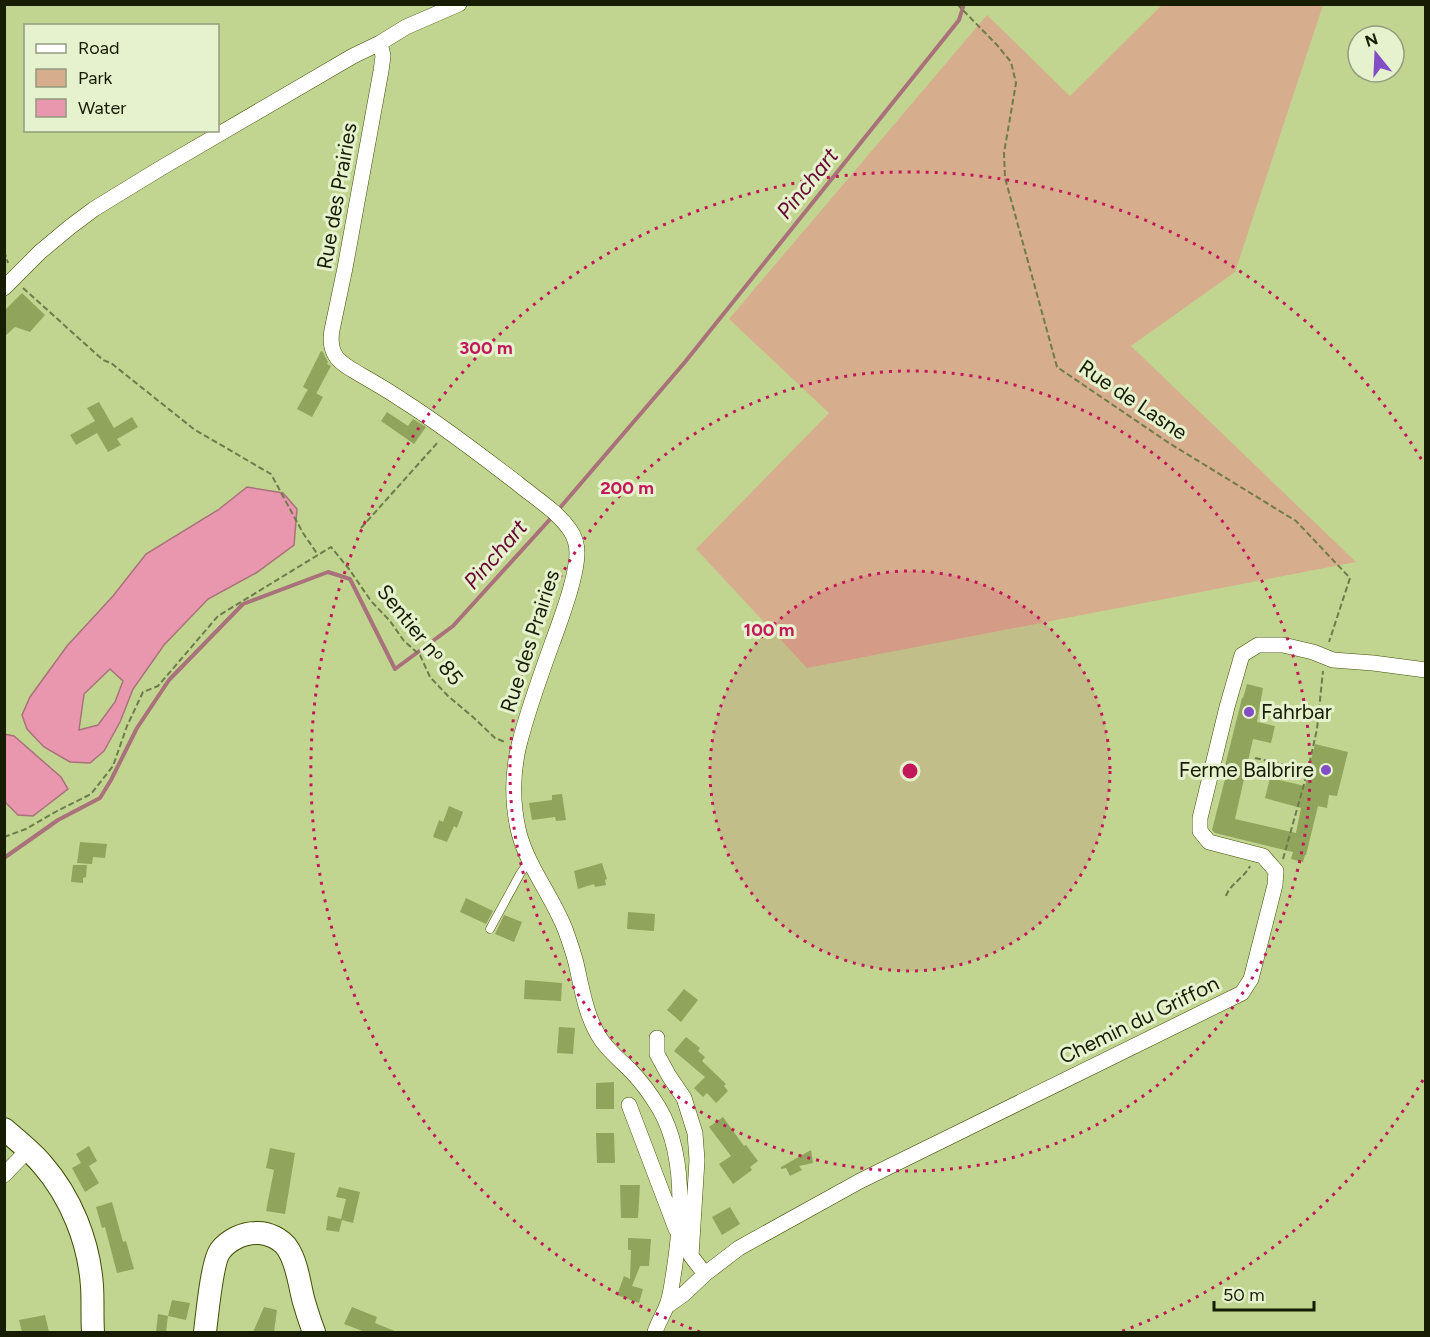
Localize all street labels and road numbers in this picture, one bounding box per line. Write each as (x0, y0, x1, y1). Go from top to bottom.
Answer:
street label: Rue des Prairies (311, 121, 362, 271)
street label: Rue de Lasne (1074, 354, 1192, 445)
street label: Rue des Prairies (495, 566, 564, 715)
street label: Sentier nᵒ 85 (372, 579, 469, 690)
street label: Chemin du Griffon (1055, 970, 1223, 1069)

